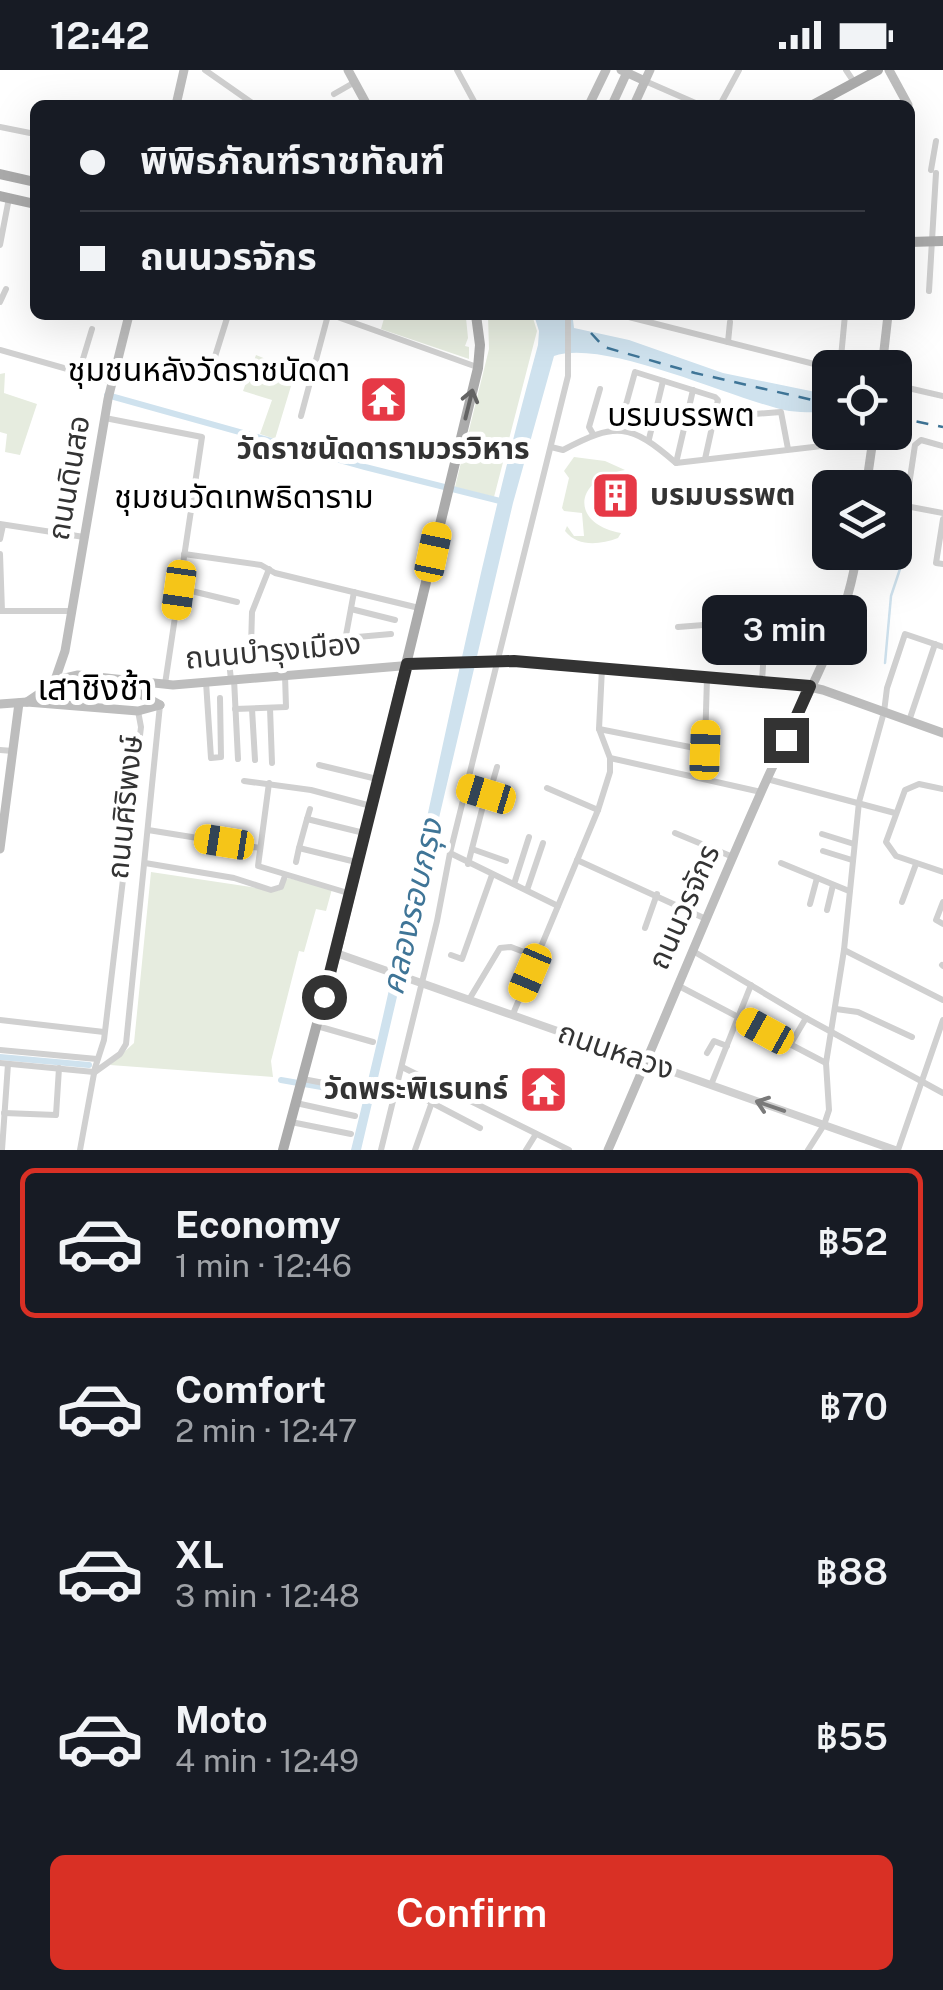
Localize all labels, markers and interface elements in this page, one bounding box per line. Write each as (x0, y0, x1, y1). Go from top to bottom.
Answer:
text: 12:42 (50, 13, 150, 58)
text: พิพิธภัณฑ์ราชทัณฑ์ (140, 138, 445, 183)
text: ถนนวรจักร (140, 234, 317, 279)
map controls (812, 350, 912, 570)
button: locate (812, 350, 912, 450)
district label: ชุมชนหลังวัดราชนัดดา (68, 351, 350, 389)
temple icon: วัดราชนัดดารามวรวิหาร (357, 374, 409, 426)
one-way arrow (461, 389, 479, 421)
district label: บรมบรรพต (607, 396, 755, 433)
street label: ถนนดินสอ (39, 413, 97, 543)
place label: วัดราชนัดดารามวรวิหาร (236, 430, 530, 466)
building icon: บรมบรรพต (589, 469, 641, 521)
button: layers (812, 470, 912, 570)
place label: บรมบรรพต (650, 476, 795, 512)
district label: ชุมชนวัดเทพธิดาราม (114, 478, 374, 516)
car (412, 520, 454, 584)
car (160, 558, 198, 622)
callout: 3 min (704, 595, 868, 665)
text: 3 min (743, 611, 826, 648)
street label: ถนนบำรุงเมือง (183, 624, 362, 677)
district label: เสาชิงช้า (37, 667, 153, 708)
route end (764, 718, 809, 763)
car (689, 719, 721, 781)
street label: ถนนศิริพงษ์ (99, 733, 149, 881)
car (453, 771, 519, 817)
water label: คลองรอบกรุง (373, 814, 452, 999)
car (192, 822, 256, 862)
street label: ถนนวรจักร (640, 839, 727, 975)
car (504, 940, 556, 1006)
route start (302, 975, 347, 1020)
car (731, 1003, 799, 1059)
street label: ถนนหลวง (554, 1013, 679, 1087)
temple icon: วัดพระพิเรนทร์ (517, 1063, 569, 1115)
place label: วัดพระพิเรนทร์ (324, 1070, 508, 1106)
one-way arrow (755, 1095, 787, 1113)
icon: car (55, 1198, 145, 1288)
text: Economy (175, 1202, 341, 1247)
text: ฿52 (817, 1219, 888, 1264)
text: 1 min · 12:46 (175, 1247, 352, 1284)
icon: car (55, 1363, 145, 1453)
text: Comfort (175, 1367, 326, 1412)
text: ฿70 (819, 1384, 888, 1429)
text: 2 min · 12:47 (175, 1412, 357, 1449)
icon: car (55, 1528, 145, 1618)
text: XL (175, 1532, 224, 1577)
text: ฿88 (816, 1549, 888, 1594)
text: 3 min · 12:48 (175, 1577, 360, 1614)
icon: car (55, 1693, 145, 1783)
text: Moto (175, 1697, 268, 1742)
text: ฿55 (816, 1714, 888, 1759)
text: 4 min · 12:49 (175, 1742, 359, 1779)
button: Confirm (50, 1855, 893, 1970)

